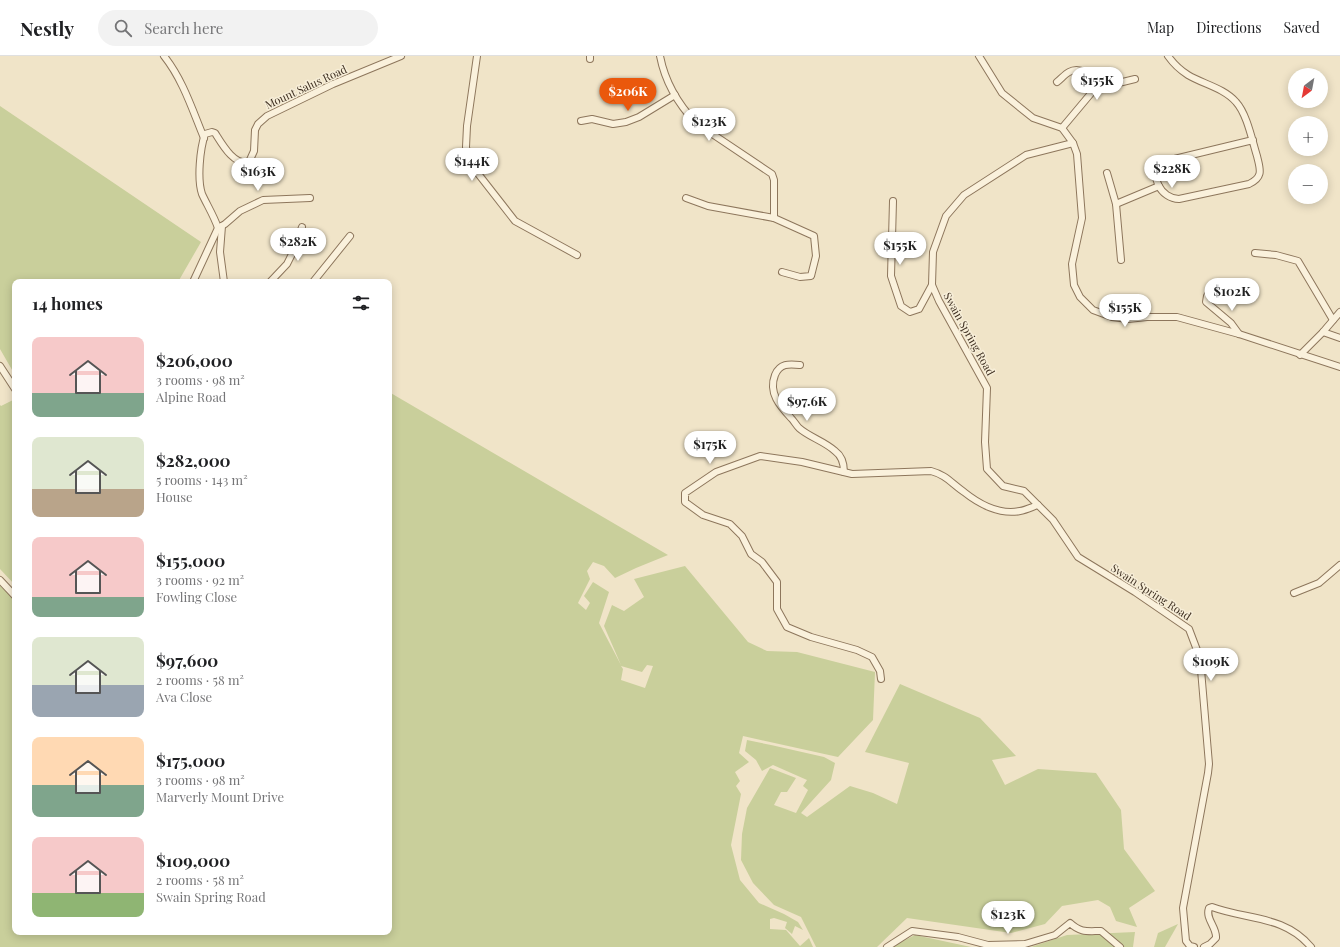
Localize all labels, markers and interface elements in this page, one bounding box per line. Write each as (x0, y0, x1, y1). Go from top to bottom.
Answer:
search box (98, 10, 378, 46)
text: Nestly (20, 15, 74, 41)
icon: search (112, 17, 134, 39)
text: Search here (144, 18, 223, 38)
text: Map (1147, 18, 1174, 37)
text: Directions (1196, 18, 1262, 37)
text: Saved (1284, 18, 1320, 37)
street label: Mount Salus Road (263, 61, 350, 112)
pin: $155K (1069, 67, 1125, 101)
north arrow (1288, 68, 1328, 108)
map controls (1288, 68, 1328, 204)
text: $155K (1080, 71, 1114, 88)
pin: $206K (600, 78, 656, 112)
text: $206K (608, 82, 648, 99)
pin: $123K (681, 108, 737, 142)
text: $123K (692, 112, 726, 129)
button: + (1288, 116, 1328, 156)
pin: $144K (444, 148, 500, 182)
text: $144K (454, 152, 490, 169)
pin: $228K (1144, 155, 1200, 189)
pin: $163K (230, 158, 286, 192)
text: $228K (1153, 159, 1191, 176)
text: $163K (240, 162, 276, 179)
button: − (1288, 164, 1328, 204)
pin: $282K (270, 228, 326, 262)
text: $282K (279, 232, 317, 249)
pin: $155K (872, 232, 928, 266)
text: $155K (883, 236, 917, 253)
pin: $102K (1204, 278, 1260, 312)
text: $102K (1214, 282, 1250, 299)
street label: Swain Spring Road (940, 290, 999, 379)
text: 14 homes (32, 292, 103, 314)
icon: filters (350, 292, 372, 314)
pin: $155K (1097, 294, 1153, 328)
text: $155K (1108, 298, 1142, 315)
text: $206,000 (156, 349, 233, 371)
icon: home (64, 353, 112, 401)
text: 3 rooms · 98 m² (156, 371, 245, 388)
text: Alpine Road (156, 388, 226, 405)
pin: $97.6K (774, 388, 840, 422)
text: $97.6K (787, 392, 827, 409)
pin: $175K (682, 431, 738, 465)
text: $175K (693, 435, 727, 452)
text: $282,000 (156, 449, 231, 471)
icon: home (64, 453, 112, 501)
text: 5 rooms · 143 m² (156, 471, 248, 488)
text: House (156, 488, 193, 505)
text: $155,000 (156, 549, 225, 571)
icon: home (64, 553, 112, 601)
street label: Swain Spring Road (1108, 560, 1195, 623)
text: 3 rooms · 92 m² (156, 571, 244, 588)
text: Fowling Close (156, 588, 237, 605)
pin: $109K (1183, 648, 1239, 682)
text: $97,600 (156, 649, 218, 671)
text: $109K (1192, 652, 1230, 669)
icon: home (64, 653, 112, 701)
text: 2 rooms · 58 m² (156, 671, 244, 688)
text: Ava Close (156, 688, 212, 705)
text: $175,000 (156, 749, 225, 771)
icon: home (64, 753, 112, 801)
text: 3 rooms · 98 m² (156, 771, 245, 788)
text: Marverly Mount Drive (156, 788, 284, 805)
text: $109,000 (156, 849, 230, 871)
icon: home (64, 853, 112, 901)
text: 2 rooms · 58 m² (156, 871, 244, 888)
text: Swain Spring Road (156, 888, 266, 905)
pin: $123K (980, 901, 1036, 935)
text: $123K (991, 905, 1025, 922)

